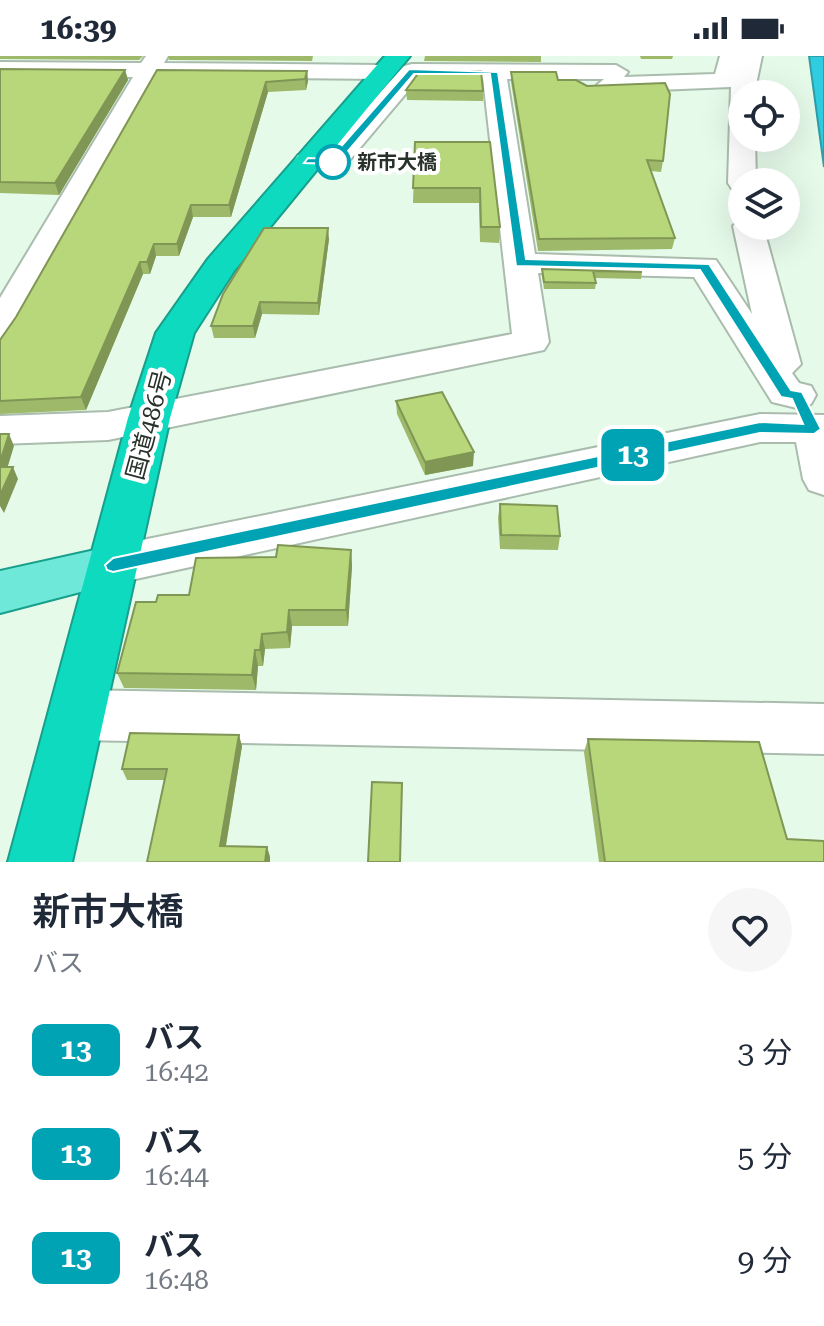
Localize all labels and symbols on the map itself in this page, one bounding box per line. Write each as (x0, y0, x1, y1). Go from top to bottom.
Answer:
marker: 新市大橋 (316, 145, 350, 179)
place label: 新市大橋 (357, 150, 437, 174)
street label: 国道486号 (121, 367, 177, 483)
line badge: 13 (597, 429, 669, 481)

